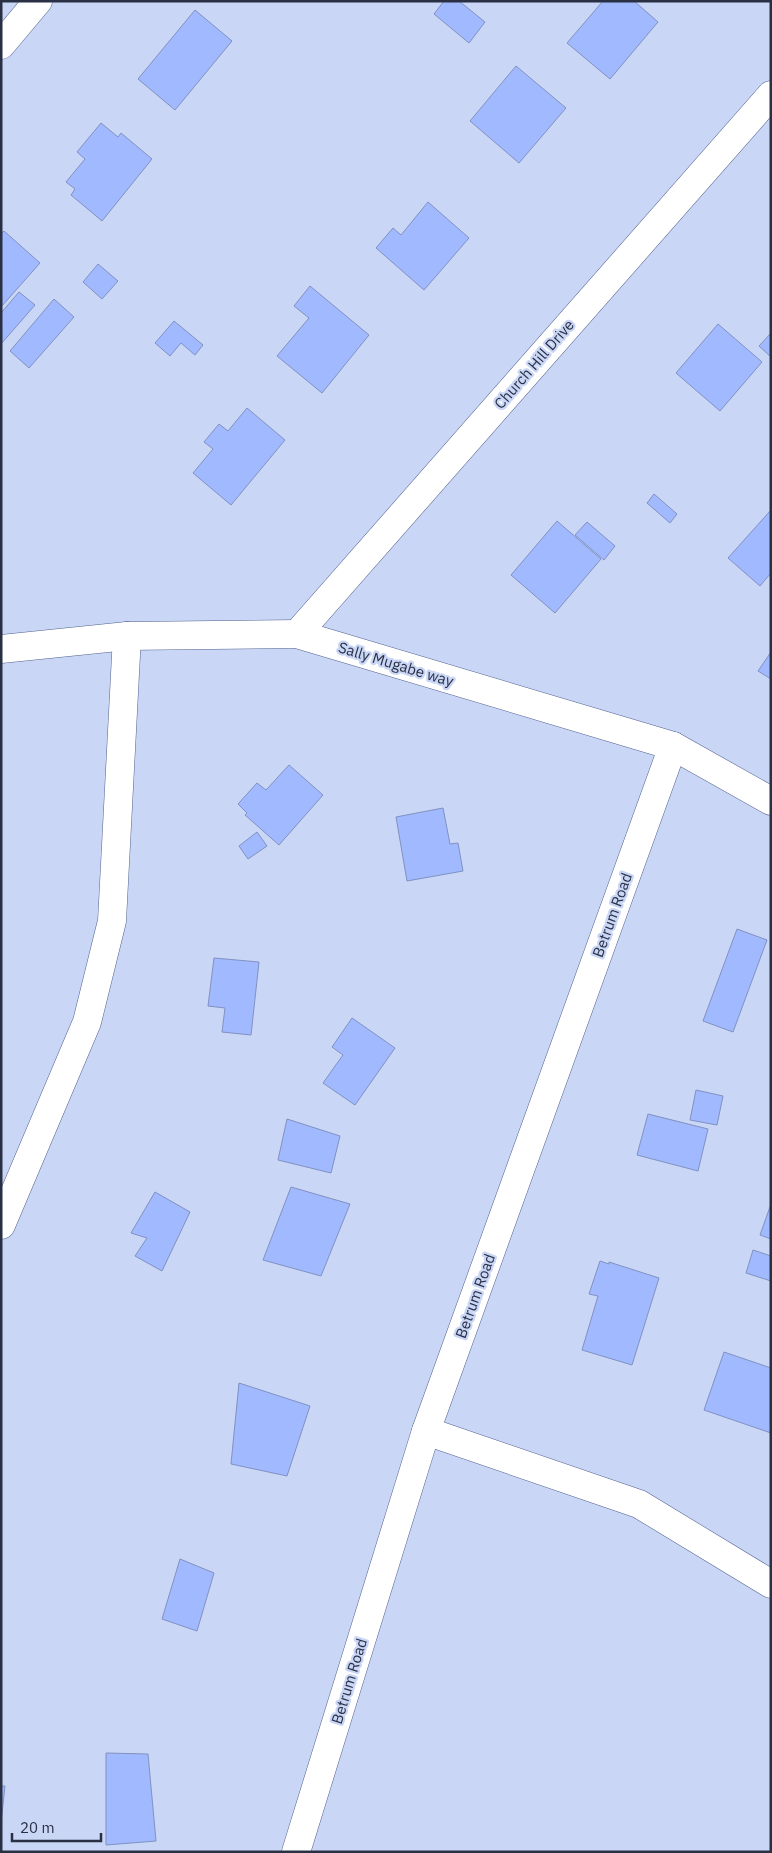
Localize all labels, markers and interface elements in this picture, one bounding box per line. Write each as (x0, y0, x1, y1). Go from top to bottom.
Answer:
street label: Church Hill Drive (490, 315, 578, 413)
street label: Sally Mugabe way (336, 637, 456, 691)
street label: Betrum Road (588, 870, 636, 960)
street label: Betrum Road (451, 1251, 499, 1341)
street label: Betrum Road (327, 1636, 371, 1726)
scale bar (12, 1810, 101, 1842)
text: 20 m (20, 1818, 55, 1837)

